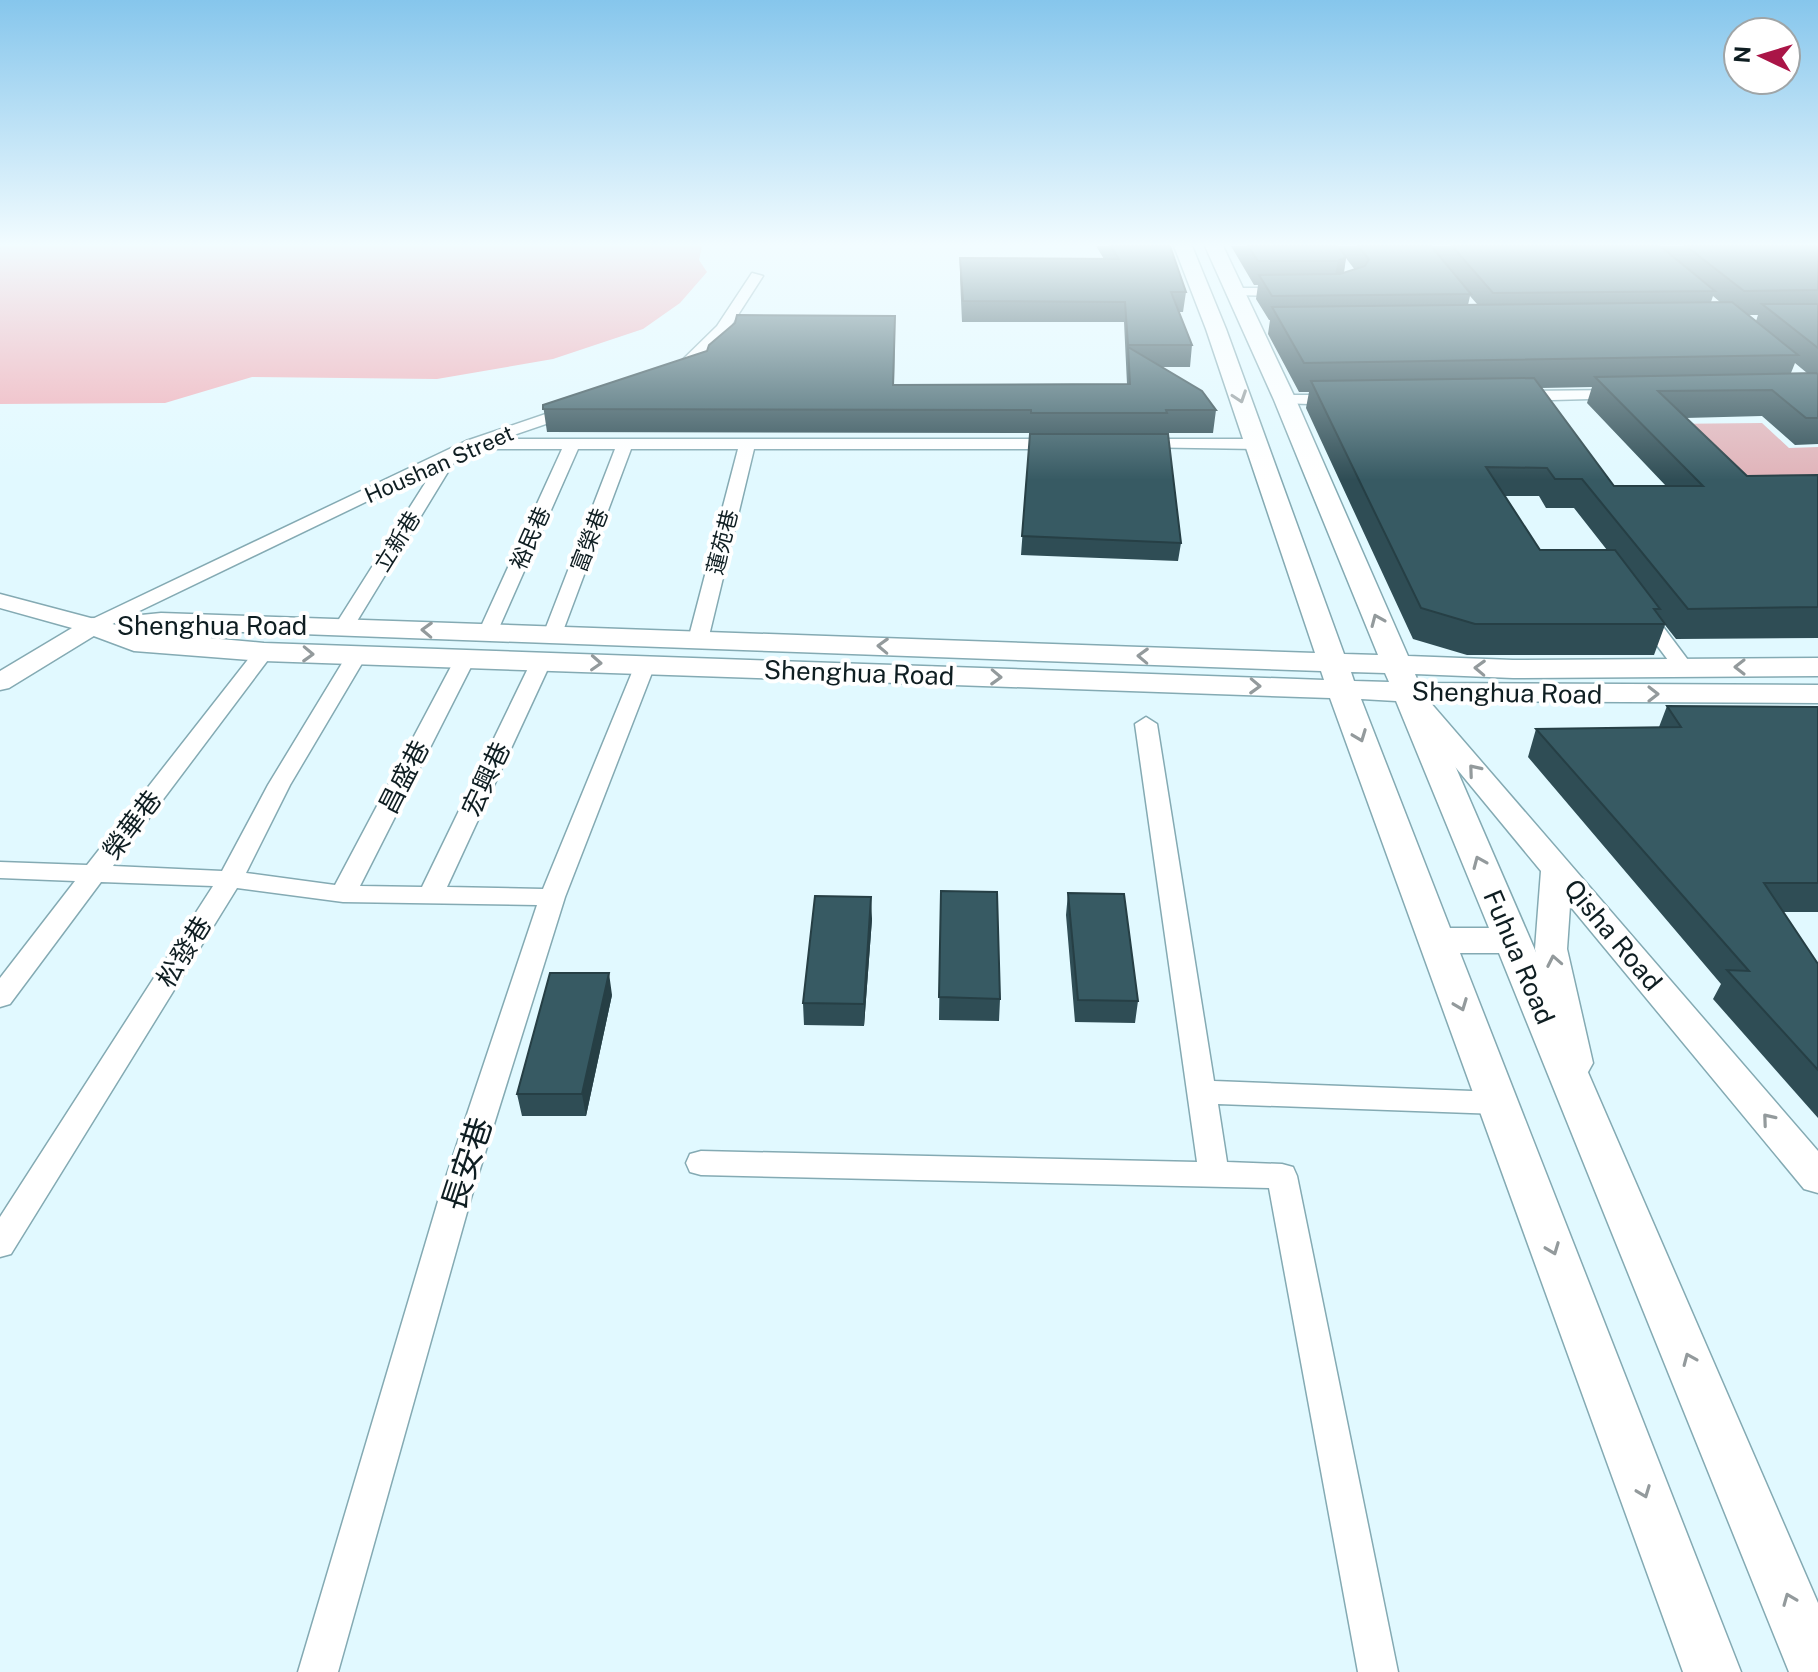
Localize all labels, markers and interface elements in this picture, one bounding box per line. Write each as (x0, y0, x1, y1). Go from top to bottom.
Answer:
north arrow (1722, 16, 1802, 96)
text: N (1728, 45, 1756, 64)
one-way arrow (1231, 390, 1247, 404)
street label: Houshan Street (361, 420, 517, 508)
street label: 裕民巷 (505, 503, 555, 573)
street label: 富榮巷 (565, 505, 613, 575)
street label: 立新巷 (368, 506, 426, 576)
street label: 蓮苑巷 (701, 507, 743, 577)
street label: Shenghua Road (117, 610, 307, 641)
one-way arrow (1370, 614, 1386, 628)
one-way arrow (420, 622, 433, 639)
one-way arrow (876, 638, 889, 655)
one-way arrow (302, 645, 315, 662)
one-way arrow (1136, 647, 1149, 664)
one-way arrow (590, 654, 603, 671)
street label: Shenghua Road (763, 654, 955, 691)
one-way arrow (1733, 658, 1746, 676)
one-way arrow (1473, 659, 1486, 676)
one-way arrow (990, 669, 1003, 686)
street label: Shenghua Road (1411, 675, 1603, 710)
one-way arrow (1249, 678, 1262, 695)
one-way arrow (1647, 685, 1660, 703)
one-way arrow (1350, 728, 1367, 742)
street label: 昌盛巷 (372, 735, 435, 819)
street label: 宏興巷 (455, 737, 516, 821)
one-way arrow (1469, 765, 1484, 779)
street label: 榮華巷 (96, 784, 167, 865)
one-way arrow (1473, 856, 1489, 870)
street label: Qisha Road (1558, 873, 1669, 997)
street label: Fuhua Road (1477, 885, 1562, 1029)
street label: 松發巷 (150, 910, 217, 993)
one-way arrow (1546, 955, 1563, 968)
one-way arrow (1451, 997, 1468, 1011)
street label: 長安巷 (434, 1112, 499, 1215)
one-way arrow (1763, 1113, 1778, 1128)
one-way arrow (1543, 1241, 1559, 1255)
one-way arrow (1683, 1353, 1699, 1367)
one-way arrow (1634, 1484, 1651, 1498)
one-way arrow (1782, 1593, 1799, 1607)

